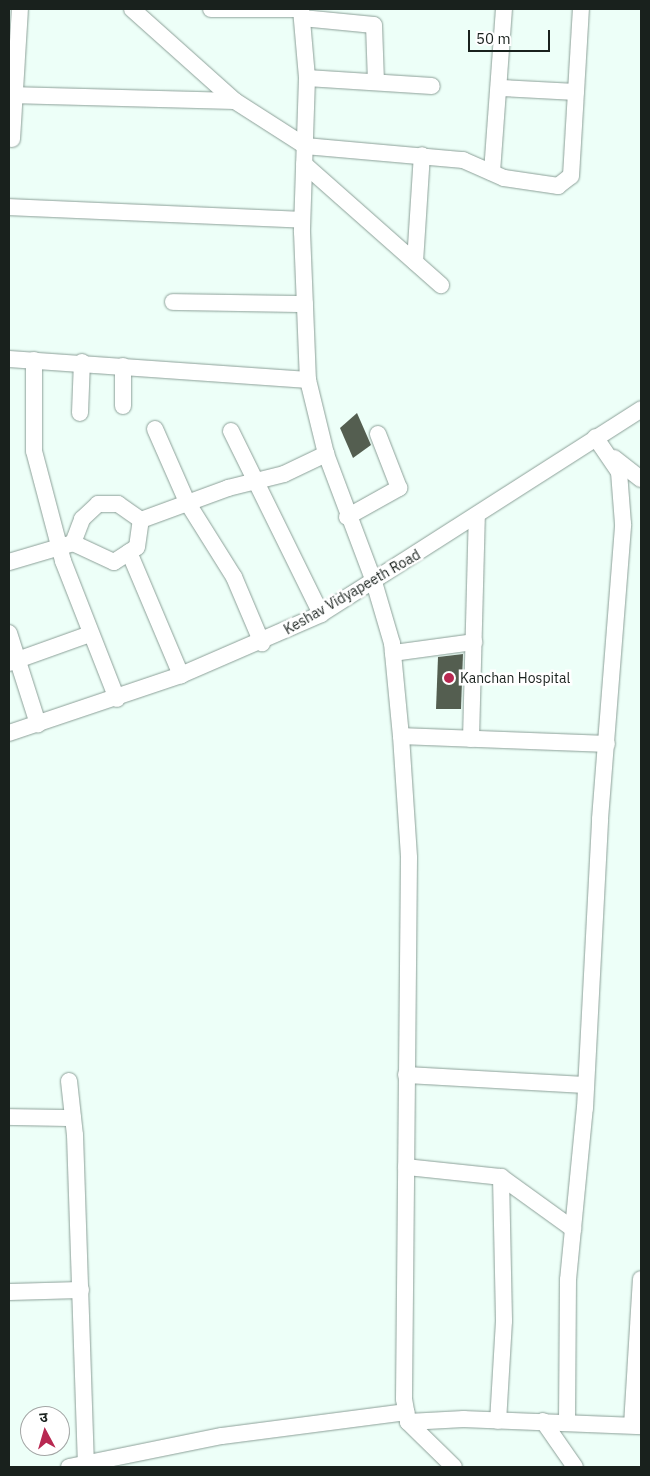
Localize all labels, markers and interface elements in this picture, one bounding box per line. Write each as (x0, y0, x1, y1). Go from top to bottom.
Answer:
scale bar (470, 20, 552, 52)
text: 50 m (476, 29, 511, 48)
street label: Keshav Vidyapeeth Road (281, 546, 423, 638)
place label: Kanchan Hospital (460, 670, 570, 686)
marker: Kanchan Hospital (442, 671, 456, 685)
north arrow (20, 1406, 70, 1456)
text: उ (39, 1408, 49, 1426)

